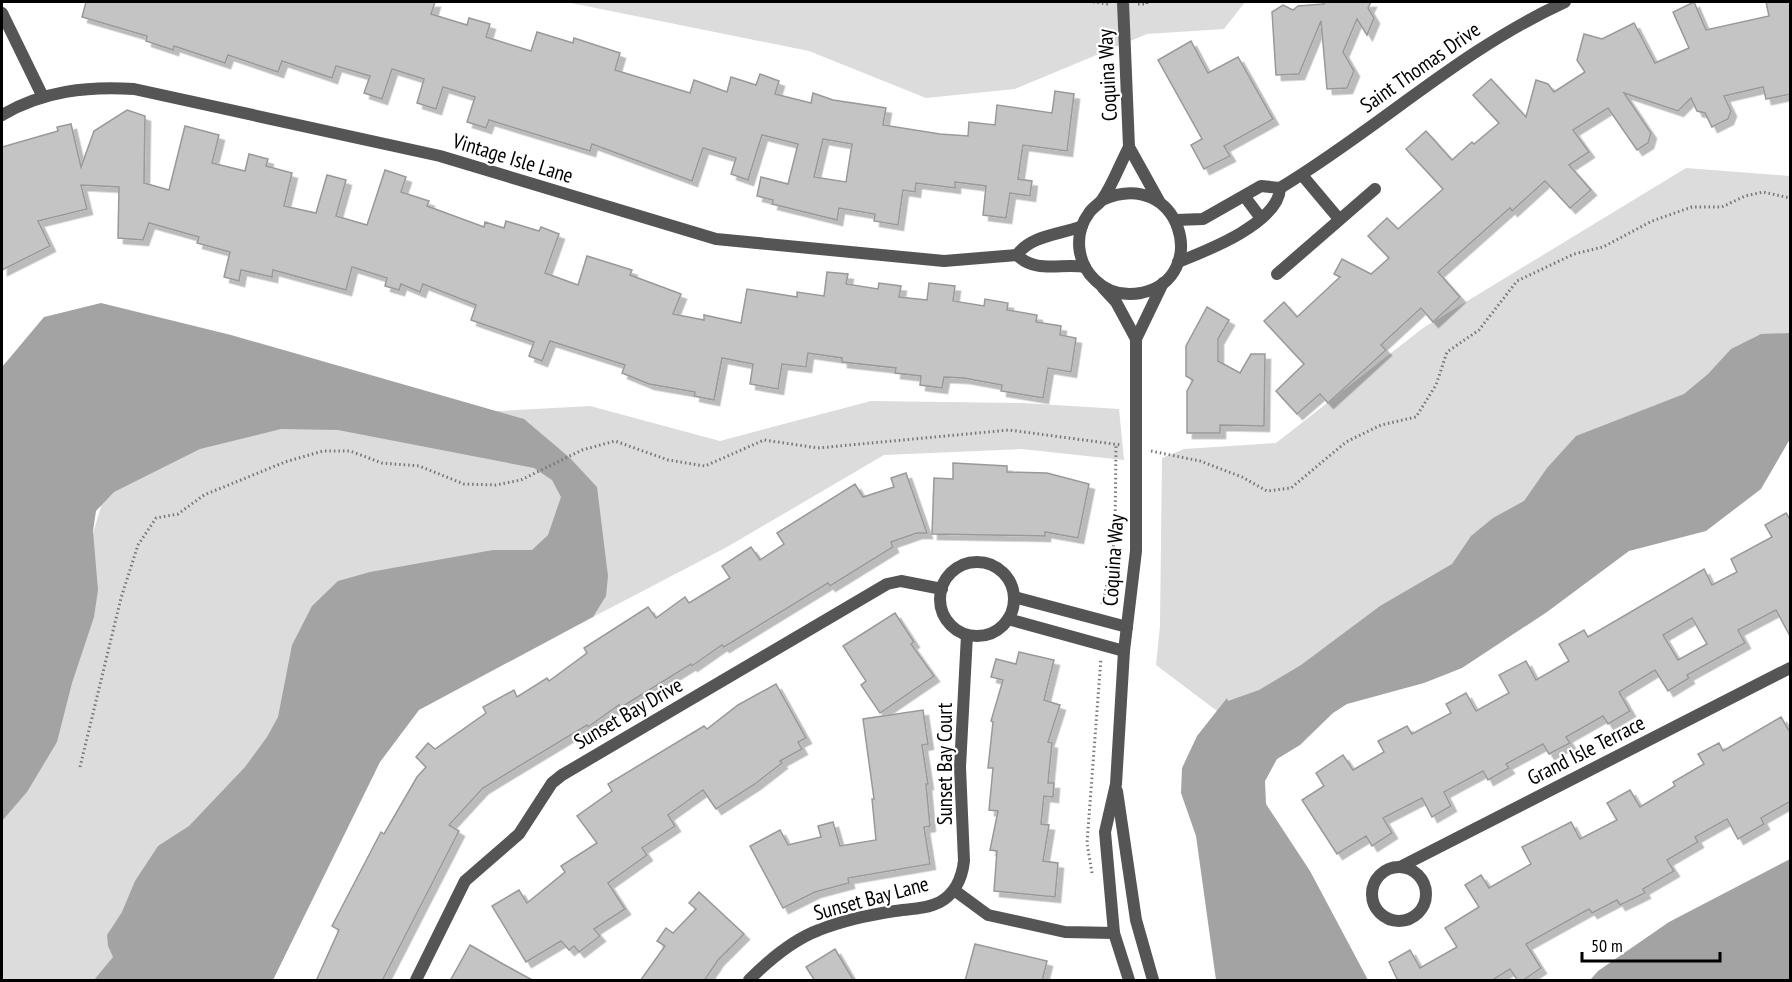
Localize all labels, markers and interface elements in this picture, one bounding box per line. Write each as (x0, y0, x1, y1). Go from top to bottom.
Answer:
street label: Saint Thomas Drive (1355, 16, 1485, 118)
street label: Coquina Way (1091, 28, 1123, 122)
street label: Vintage Isle Lane (449, 127, 577, 189)
street label: Coquina Way (1096, 513, 1130, 607)
street label: Sunset Bay Drive (569, 671, 687, 755)
street label: Sunset Bay Court (931, 702, 958, 825)
street label: Grand Isle Terrace (1523, 709, 1649, 791)
street label: Sunset Bay Lane (810, 870, 932, 926)
scale bar (1582, 925, 1720, 963)
text: 50 m (1591, 934, 1623, 957)

